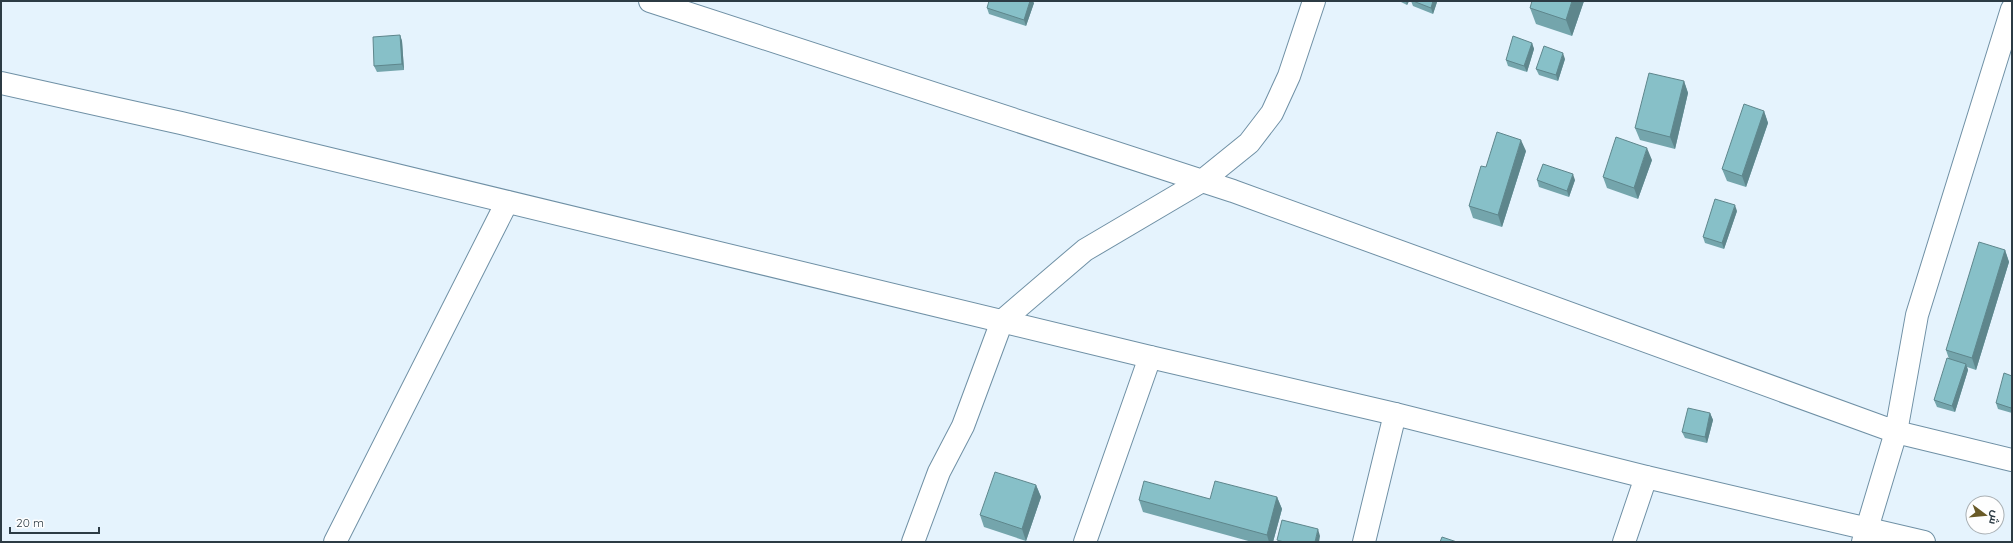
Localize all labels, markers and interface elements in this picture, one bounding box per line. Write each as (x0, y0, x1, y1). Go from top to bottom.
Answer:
north arrow (1965, 495, 2005, 535)
scale bar (10, 509, 99, 535)
text: ش (1986, 509, 2003, 526)
text: 20 m (16, 515, 44, 530)

